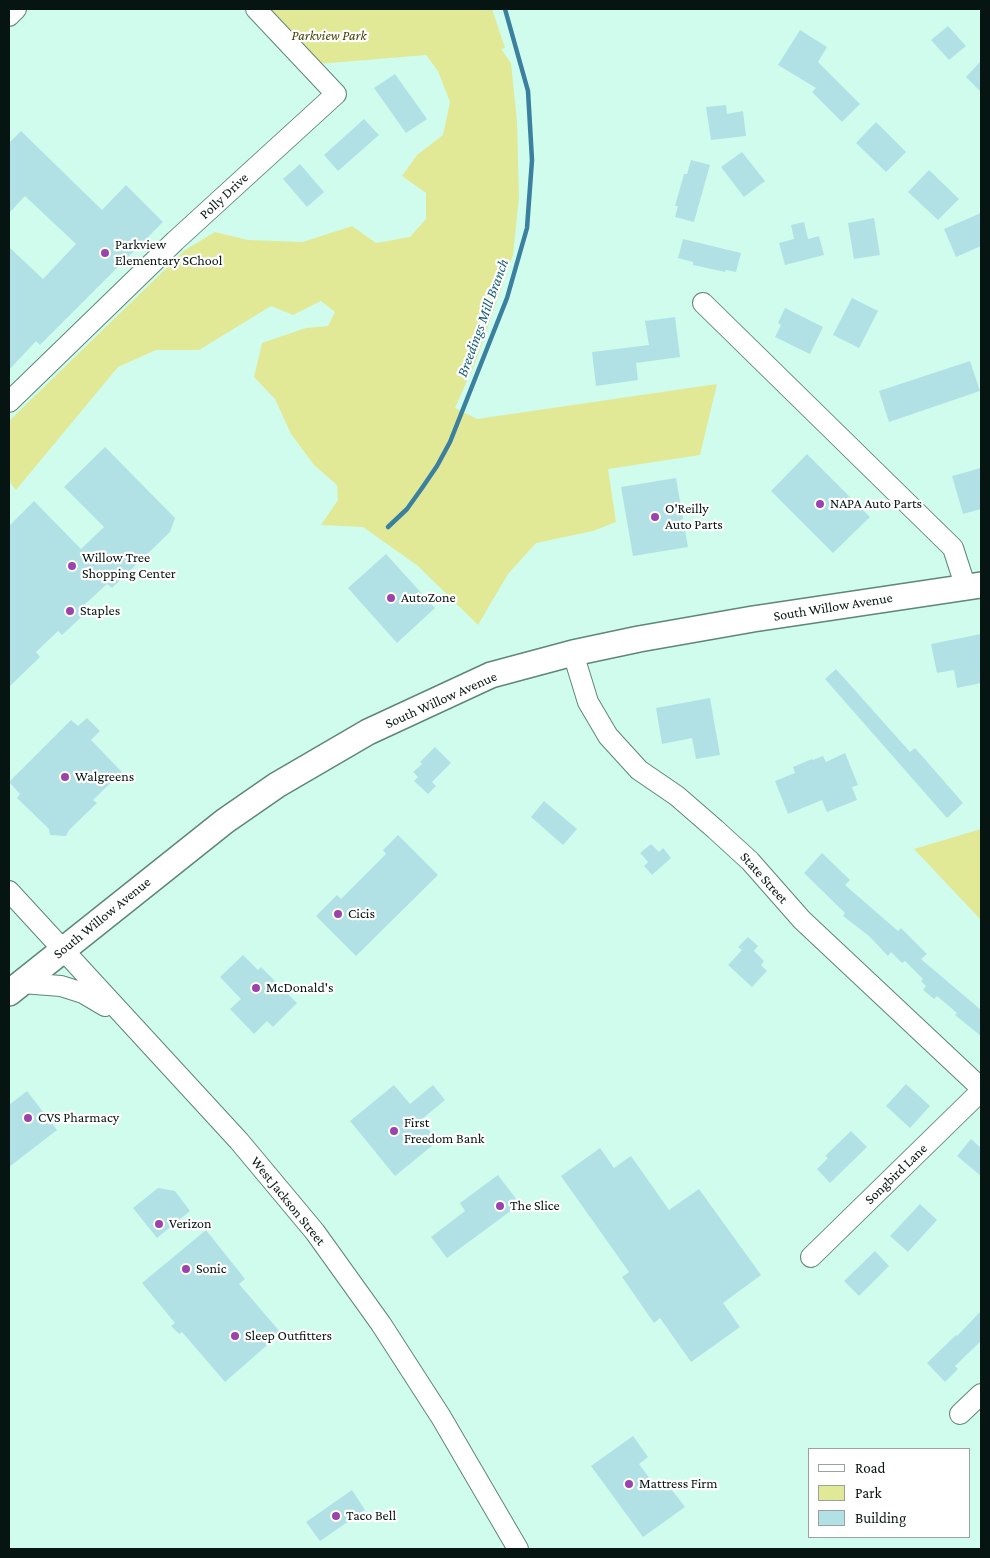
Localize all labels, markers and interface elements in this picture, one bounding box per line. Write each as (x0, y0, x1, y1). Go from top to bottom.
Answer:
park label: Parkview Park (292, 28, 366, 44)
street label: Polly Drive (196, 169, 252, 223)
place label: Parkview Elementary SChool (115, 237, 222, 270)
marker: Parkview Elementary SChool (99, 247, 111, 259)
water label: Breedings Mill Branch (453, 257, 513, 379)
place label: NAPA Auto Parts (830, 496, 922, 512)
marker: NAPA Auto Parts (814, 498, 826, 510)
place label: O'Reilly Auto Parts (665, 501, 723, 534)
marker: O'Reilly Auto Parts (649, 511, 661, 523)
place label: Willow Tree Shopping Center (82, 550, 176, 582)
marker: Willow Tree Shopping Center (66, 560, 78, 572)
street label: South Willow Avenue (772, 589, 894, 625)
place label: AutoZone (401, 590, 456, 606)
marker: AutoZone (385, 592, 397, 604)
place label: Staples (80, 603, 120, 619)
marker: Staples (64, 605, 76, 617)
street label: South Willow Avenue (383, 668, 499, 732)
place label: Walgreens (75, 769, 134, 785)
marker: Walgreens (59, 771, 71, 783)
street label: State Street (736, 849, 792, 907)
street label: South Willow Avenue (50, 874, 154, 962)
place label: Cicis (348, 906, 375, 922)
marker: Cicis (332, 908, 344, 920)
place label: McDonald's (266, 980, 333, 996)
marker: McDonald's (250, 982, 262, 994)
place label: CVS Pharmacy (38, 1110, 119, 1126)
marker: CVS Pharmacy (22, 1112, 34, 1124)
place label: First Freedom Bank (404, 1115, 484, 1148)
marker: First Freedom Bank (388, 1125, 400, 1137)
street label: Songbird Lane (861, 1140, 931, 1208)
street label: West Jackson Street (247, 1153, 329, 1249)
place label: The Slice (510, 1198, 560, 1214)
marker: The Slice (494, 1200, 506, 1212)
place label: Verizon (169, 1216, 212, 1232)
marker: Verizon (153, 1218, 165, 1230)
place label: Sonic (196, 1261, 226, 1277)
marker: Sonic (180, 1263, 192, 1275)
place label: Sleep Outfitters (245, 1328, 332, 1344)
marker: Sleep Outfitters (229, 1330, 241, 1342)
legend (808, 1448, 970, 1538)
text: Road (855, 1460, 885, 1476)
place label: Mattress Firm (639, 1476, 718, 1492)
marker: Mattress Firm (623, 1478, 635, 1490)
text: Park (855, 1485, 882, 1501)
place label: Taco Bell (346, 1508, 396, 1524)
marker: Taco Bell (330, 1510, 342, 1522)
text: Building (855, 1510, 906, 1526)

